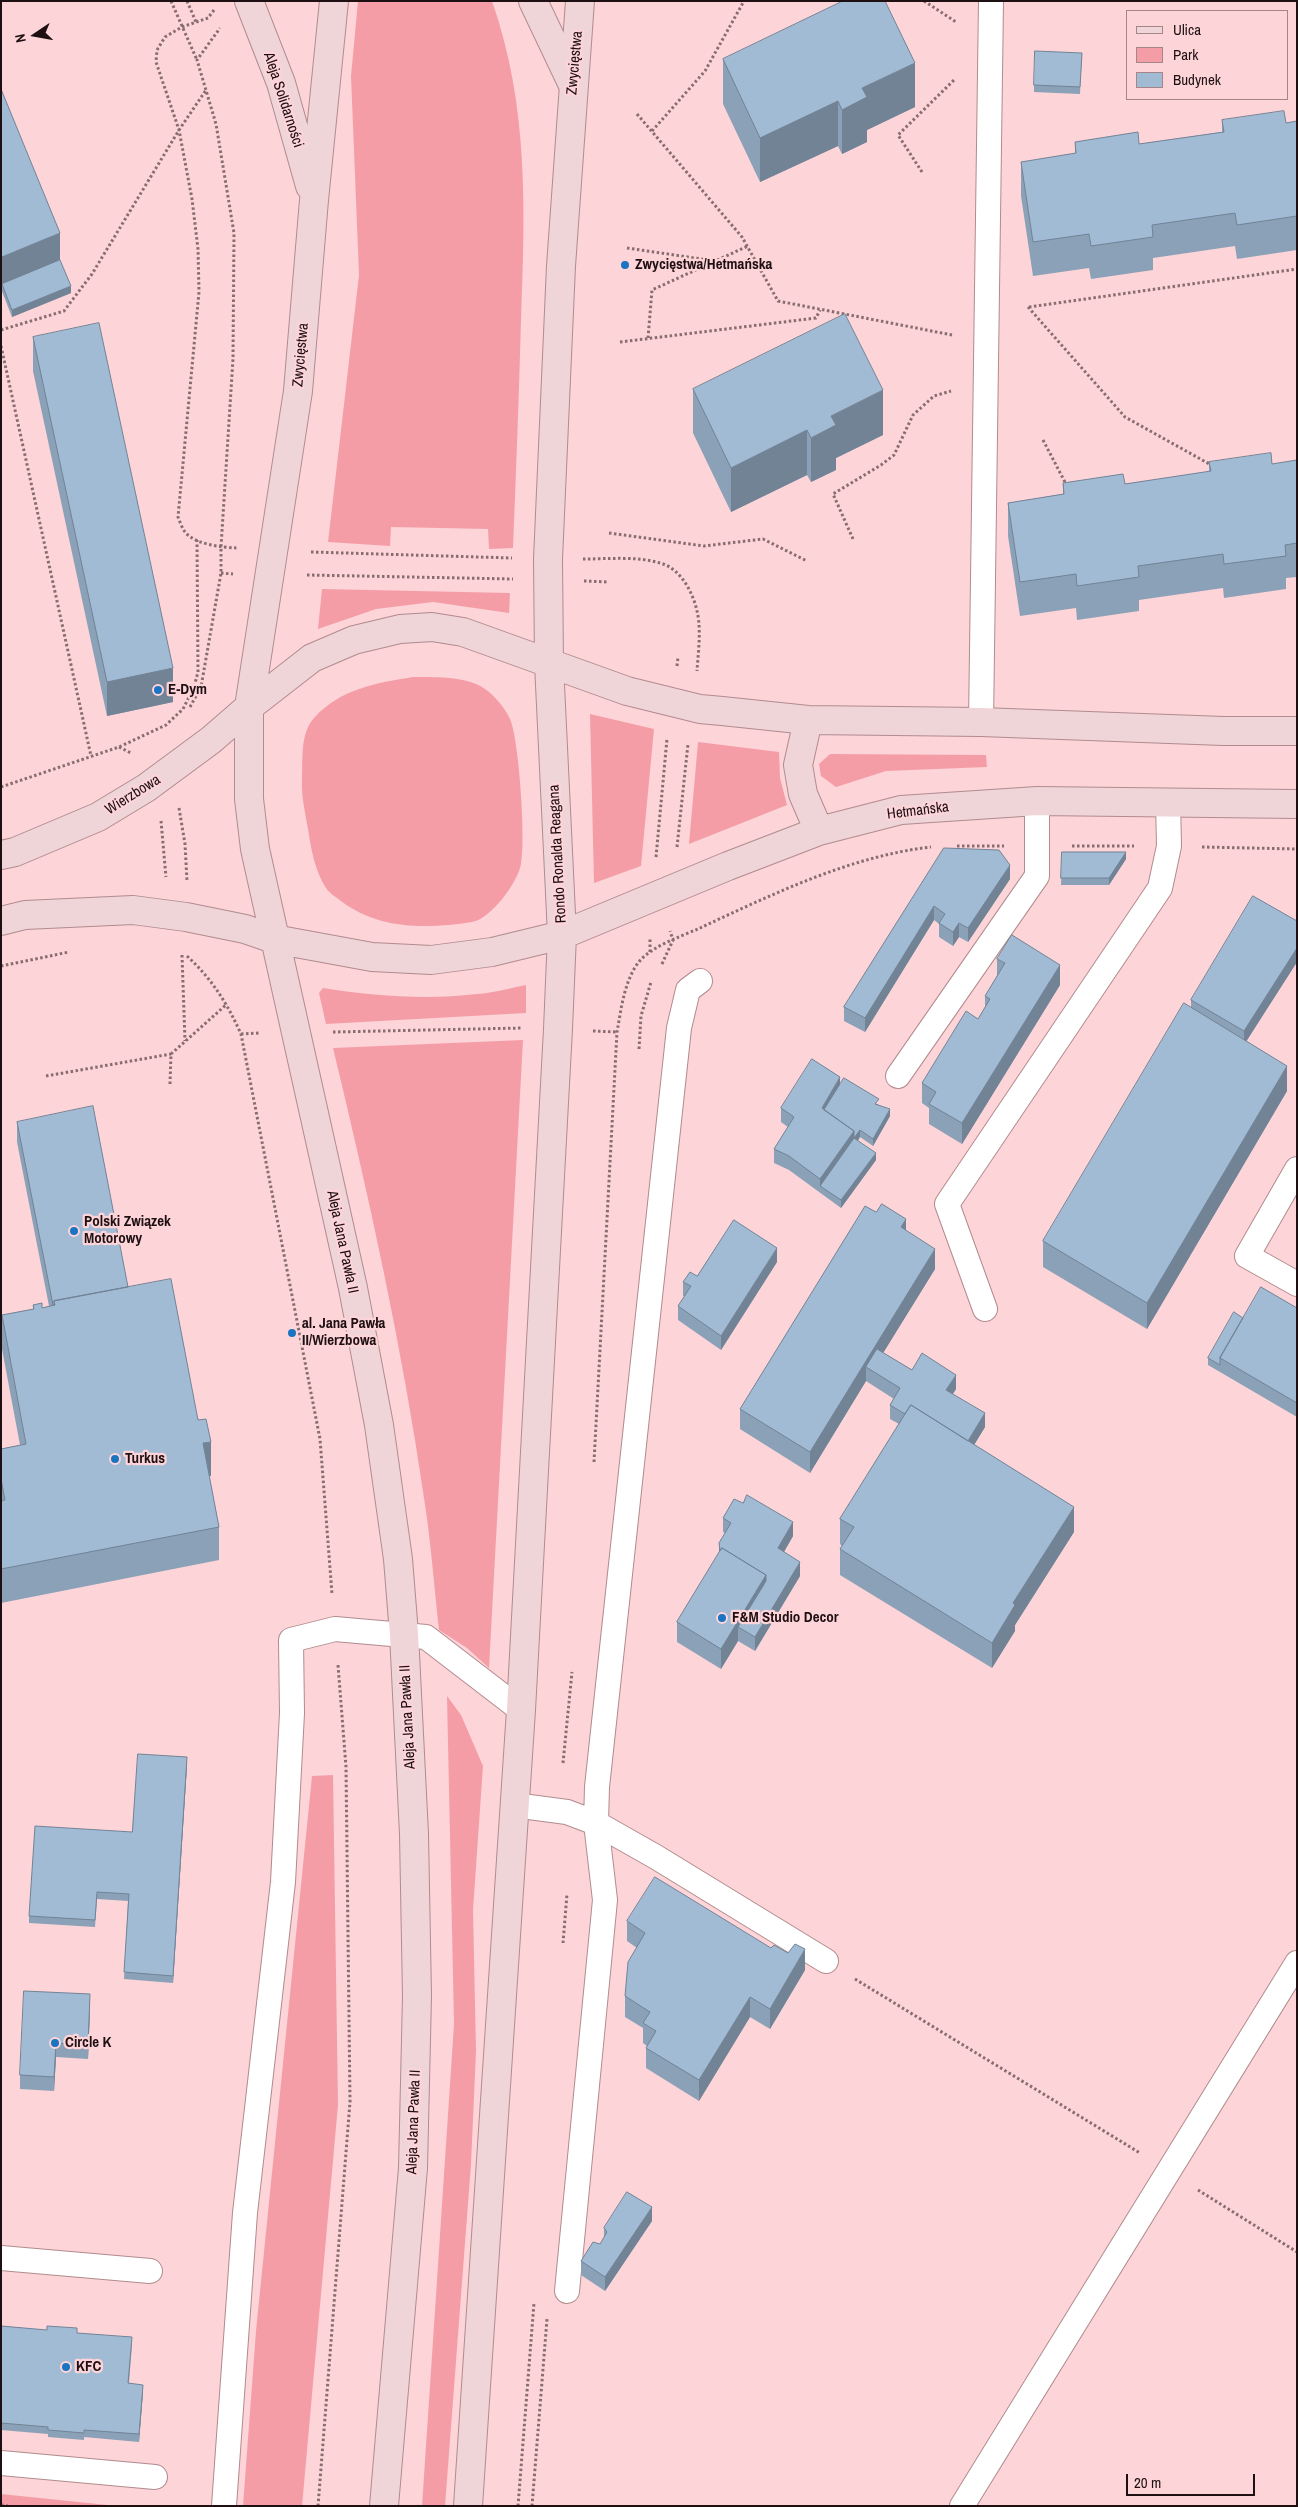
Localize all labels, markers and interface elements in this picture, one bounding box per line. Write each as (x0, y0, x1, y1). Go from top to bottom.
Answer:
north arrow (10, 10, 60, 60)
legend (1126, 10, 1288, 100)
text: Ulica (1173, 19, 1201, 40)
street label: Zwycięstwa (563, 30, 587, 96)
text: N (11, 32, 30, 44)
text: Park (1173, 44, 1198, 65)
street label: Aleja Solidarności (259, 50, 307, 150)
text: Budynek (1173, 69, 1221, 90)
place label: Zwycięstwa/Hetmańska (635, 256, 772, 274)
marker: Zwycięstwa/Hetmańska (619, 259, 631, 271)
street label: Zwycięstwa (289, 322, 313, 388)
place label: E-Dym (168, 681, 207, 699)
marker: E-Dym (152, 684, 164, 696)
street label: Wierzbowa (102, 771, 164, 819)
street label: Rondo Ronalda Reagana (545, 784, 571, 924)
street label: Hetmańska (886, 798, 950, 824)
street label: Aleja Jana Pawła II (322, 1189, 362, 1295)
place label: Polski Związek Motorowy (84, 1213, 171, 1248)
marker: Polski Związek Motorowy (68, 1225, 80, 1237)
place label: al. Jana Pawła II/Wierzbowa (302, 1315, 385, 1350)
marker: al. Jana Pawła II/Wierzbowa (286, 1327, 298, 1339)
place label: Turkus (125, 1450, 165, 1468)
marker: Turkus (109, 1453, 121, 1465)
place label: F&M Studio Decor (732, 1609, 839, 1627)
marker: F&M Studio Decor (716, 1612, 728, 1624)
street label: Aleja Jana Pawła II (396, 1664, 420, 1770)
place label: Circle K (65, 2034, 111, 2052)
marker: Circle K (49, 2037, 61, 2049)
street label: Aleja Jana Pawła II (403, 2069, 425, 2175)
place label: KFC (76, 2358, 101, 2376)
marker: KFC (60, 2361, 72, 2373)
scale bar (1128, 2464, 1257, 2496)
text: 20 m (1134, 2472, 1161, 2493)

